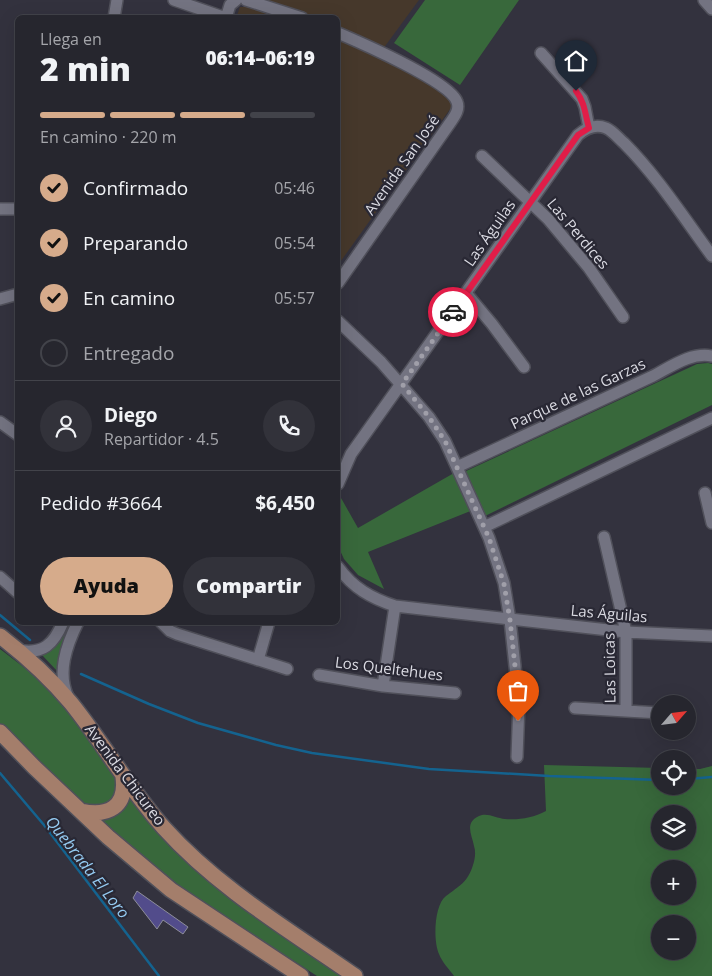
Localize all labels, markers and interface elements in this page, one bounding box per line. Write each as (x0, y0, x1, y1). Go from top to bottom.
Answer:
text: Llega en (40, 28, 102, 50)
pin (555, 40, 597, 91)
text: 06:14–06:19 (205, 45, 315, 71)
text: 2 min (40, 47, 131, 90)
icon: home (562, 47, 590, 75)
street label: Avenida San José (359, 110, 443, 219)
text: En camino · 220 m (40, 126, 177, 148)
icon: check (40, 174, 68, 202)
text: Confirmado (83, 175, 188, 201)
text: 05:46 (274, 177, 315, 199)
street label: Las Perdices (543, 194, 614, 273)
street label: Las Águilas (459, 195, 519, 270)
icon: check (40, 229, 68, 257)
text: Preparando (83, 230, 188, 256)
text: 05:54 (274, 232, 315, 254)
icon: check (40, 284, 68, 312)
text: En camino (83, 285, 175, 311)
text: 05:57 (274, 287, 315, 309)
courier (428, 287, 478, 337)
icon: car (439, 298, 467, 326)
text: Entregado (83, 340, 174, 366)
street label: Parque de las Garzas (507, 353, 648, 433)
button: person (40, 400, 92, 452)
button: phone (263, 400, 315, 452)
text: Diego (104, 402, 158, 428)
text: Repartidor · 4.5 (104, 428, 219, 450)
text: Pedido #3664 (40, 490, 162, 516)
text: $6,450 (255, 490, 315, 516)
button: Ayuda (40, 557, 173, 615)
button: Compartir (183, 557, 315, 615)
street label: Las Águilas (570, 600, 648, 626)
street label: Las Loicas (598, 633, 620, 703)
street label: Los Queltehues (334, 651, 444, 685)
pin (497, 670, 539, 721)
icon: bag (504, 677, 532, 705)
north arrow (651, 695, 696, 740)
map controls (651, 695, 696, 960)
street label: Avenida Chicureo (81, 720, 171, 829)
button: locate (651, 750, 696, 795)
button: layers (651, 805, 696, 850)
water label: Quebrada El Loro (41, 811, 135, 923)
button: + (651, 860, 696, 905)
button: − (651, 915, 696, 960)

